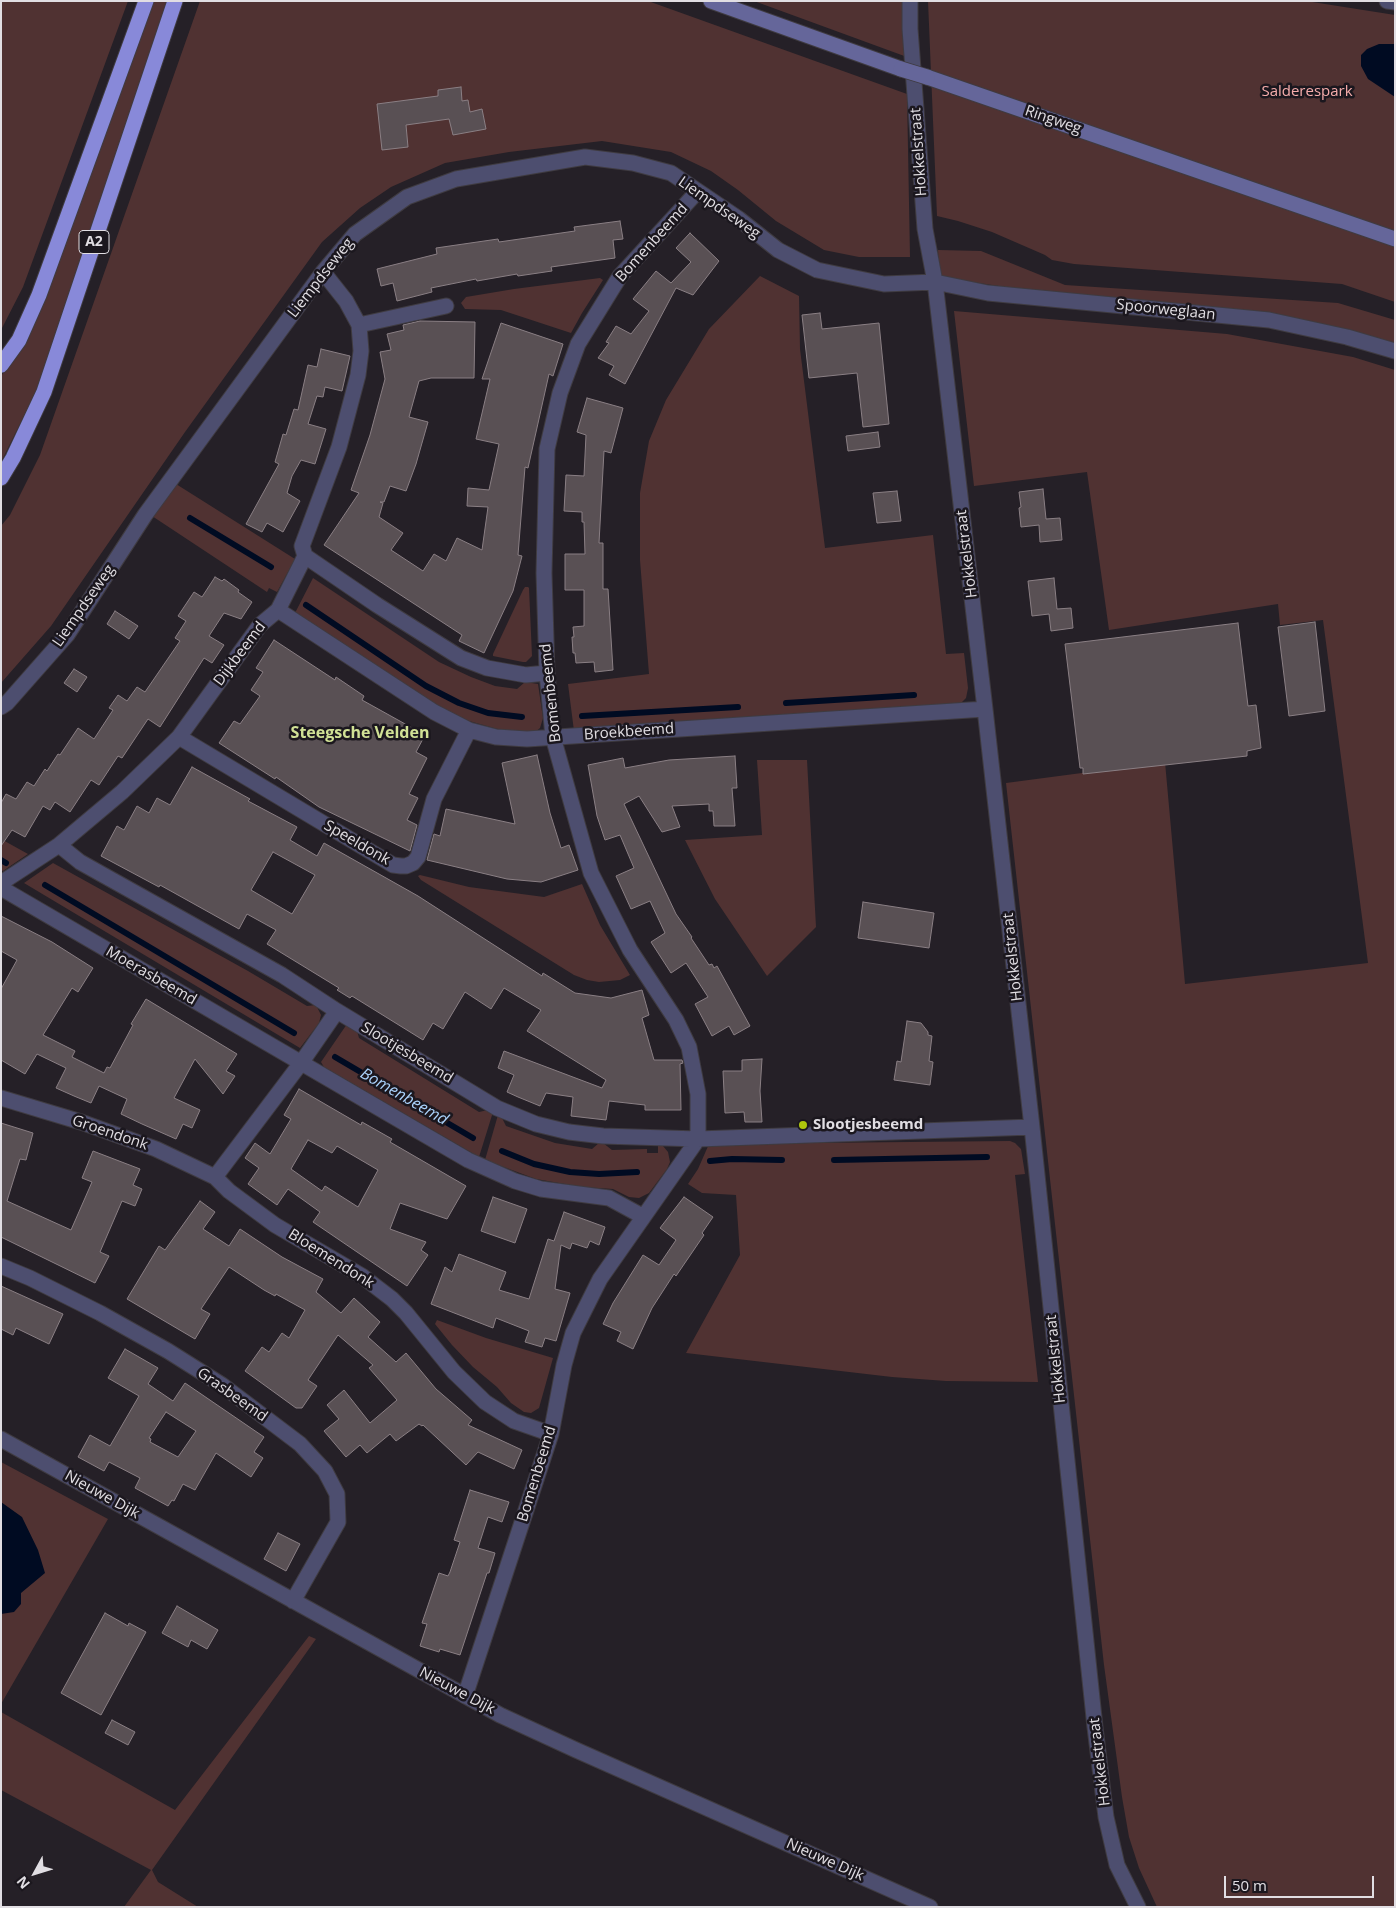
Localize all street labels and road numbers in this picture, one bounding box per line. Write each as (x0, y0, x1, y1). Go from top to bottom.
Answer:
street label: Ringweg (1022, 102, 1084, 138)
street label: Hokkelstraat (907, 107, 931, 197)
street label: Liempdseweg (675, 173, 763, 243)
street label: Bomenbeemd (612, 200, 692, 286)
road number: A2 (79, 230, 109, 253)
street label: Liempdseweg (284, 235, 358, 321)
street label: Spoorweglaan (1116, 296, 1216, 324)
street label: Hokkelstraat (953, 509, 981, 599)
street label: Liempdseweg (49, 562, 119, 650)
street label: Dijkbeemd (210, 618, 270, 690)
street label: Bomenbeemd (537, 643, 565, 743)
street label: Broekbeemd (583, 720, 675, 744)
street label: Speeldonk (321, 817, 393, 869)
street label: Hokkelstraat (999, 912, 1027, 1002)
street label: Moerasbeemd (102, 943, 200, 1009)
street label: Slootjesbeemd (358, 1019, 456, 1087)
street label: Groendonk (70, 1112, 150, 1154)
street label: Bloemendonk (285, 1225, 377, 1293)
street label: Hokkelstraat (1042, 1314, 1070, 1404)
street label: Grasbeemd (193, 1364, 271, 1426)
street label: Bomenbeemd (514, 1424, 560, 1524)
street label: Nieuwe Dijk (61, 1467, 143, 1523)
street label: Nieuwe Dijk (416, 1664, 498, 1718)
street label: Hokkelstraat (1086, 1717, 1114, 1807)
street label: Nieuwe Dijk (783, 1835, 867, 1885)

